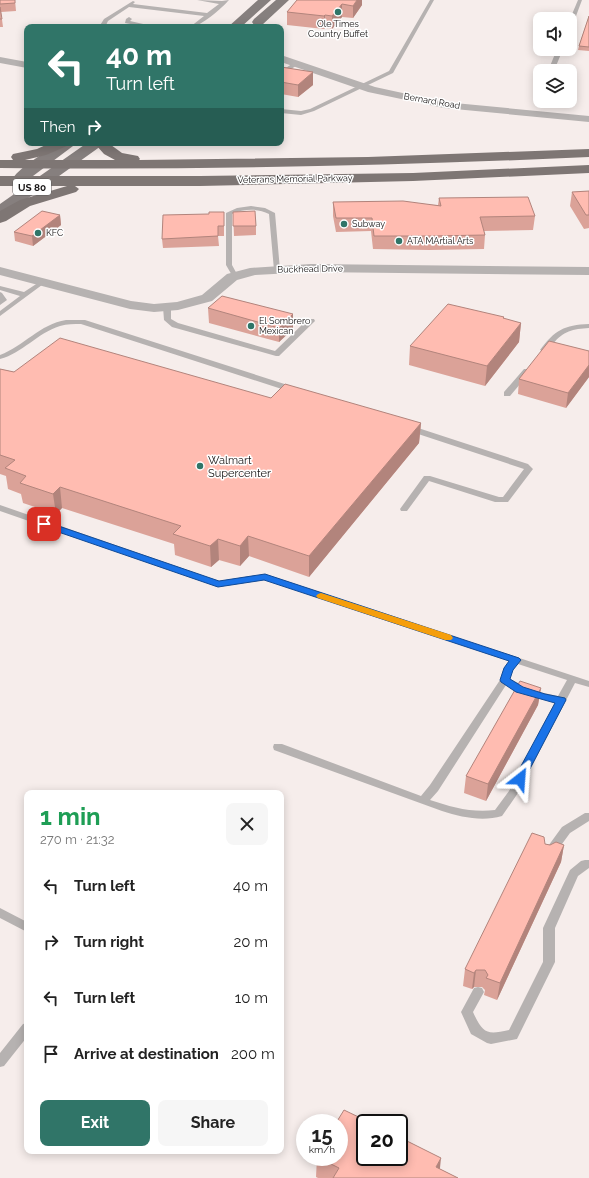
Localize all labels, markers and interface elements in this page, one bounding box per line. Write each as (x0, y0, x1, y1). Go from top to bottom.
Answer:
marker: Ole Times Country Buffet (333, 7, 343, 17)
map controls (533, 12, 577, 108)
button: sound (533, 12, 577, 56)
place label: Ole Times Country Buffet (308, 19, 368, 39)
text: 40 m (106, 39, 172, 72)
icon: left (40, 40, 92, 92)
button: layers (533, 64, 577, 108)
text: Turn left (106, 73, 175, 94)
street label: Bernard Road (403, 91, 461, 111)
icon: right (83, 116, 105, 138)
text: Then (40, 118, 75, 136)
street label: Veterans Memorial Parkway (237, 173, 353, 185)
road number: US 80 (13, 179, 51, 195)
marker: Subway (339, 219, 349, 229)
place label: Subway (352, 219, 385, 229)
marker: KFC (33, 228, 43, 238)
place label: KFC (46, 228, 63, 238)
marker: ATA MArtial Arts (394, 236, 404, 246)
place label: ATA MArtial Arts (407, 236, 474, 246)
street label: Buckhead Drive (277, 263, 344, 275)
place label: El Sombrero Mexican (259, 316, 310, 336)
marker: El Sombrero Mexican (246, 321, 256, 331)
place label: Walmart Supercenter (208, 454, 271, 480)
marker: Walmart Supercenter (195, 461, 205, 471)
pin (27, 507, 61, 541)
icon: arrive (33, 513, 55, 535)
position arrow (499, 758, 541, 800)
text: 1 min (40, 802, 101, 831)
button: close (226, 803, 268, 845)
text: 270 m · 21:32 (40, 832, 114, 847)
icon: left (40, 875, 62, 897)
text: Turn left (74, 877, 135, 895)
text: 40 m (233, 877, 268, 895)
icon: right (40, 931, 62, 953)
text: Turn right (74, 933, 144, 951)
text: 20 m (233, 933, 268, 951)
icon: left (40, 987, 62, 1009)
text: Turn left (74, 989, 135, 1007)
text: 10 m (235, 989, 268, 1007)
icon: arrive (40, 1043, 62, 1065)
text: Arrive at destination (74, 1045, 219, 1063)
text: 200 m (231, 1045, 275, 1063)
button: Exit (40, 1100, 150, 1146)
button: Share (158, 1100, 268, 1146)
speed limit sign: 20 (356, 1114, 408, 1166)
text: 15 (312, 1123, 332, 1147)
text: km/h (309, 1144, 335, 1155)

